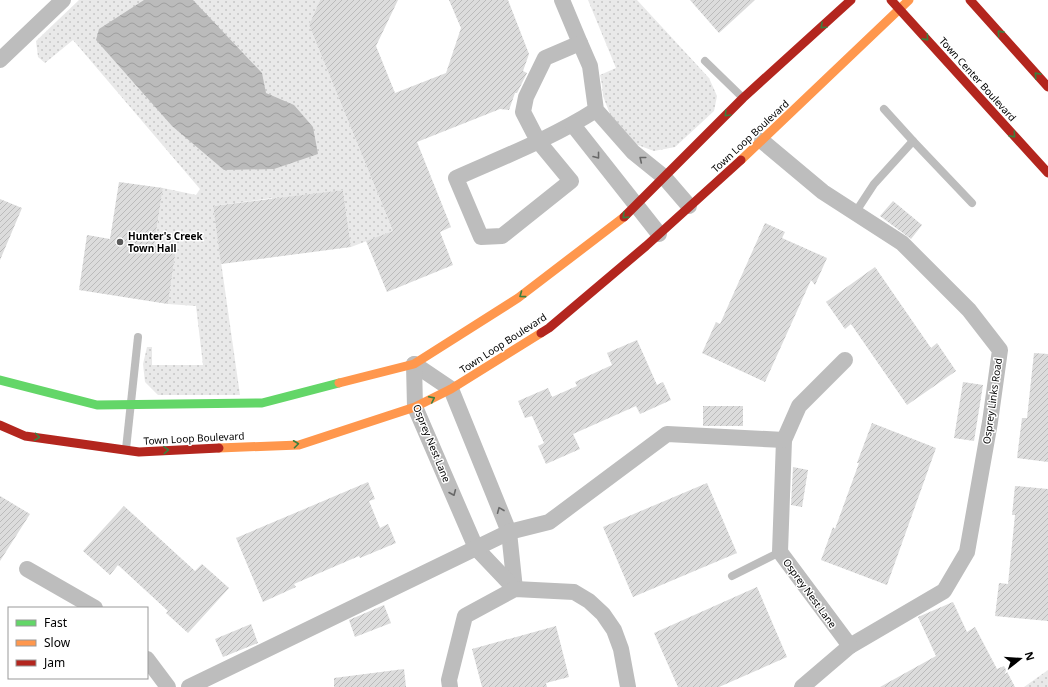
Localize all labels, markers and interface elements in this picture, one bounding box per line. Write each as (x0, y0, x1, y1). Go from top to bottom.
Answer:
one-way arrow (820, 22, 827, 29)
one-way arrow (997, 30, 1004, 38)
one-way arrow (921, 33, 929, 41)
street label: Town Center Boulevard (936, 34, 1020, 124)
one-way arrow (1035, 72, 1042, 79)
street label: Town Loop Boulevard (708, 96, 792, 176)
one-way arrow (724, 109, 732, 117)
one-way arrow (1009, 130, 1016, 138)
one-way arrow (592, 151, 599, 158)
one-way arrow (639, 157, 646, 164)
one-way arrow (622, 211, 630, 218)
place label: Hunter's Creek Town Hall (128, 229, 203, 255)
marker: Hunter's Creek Town Hall (115, 237, 125, 247)
one-way arrow (519, 290, 526, 298)
street label: Town Loop Boulevard (457, 310, 549, 376)
street label: Osprey Links Road (979, 357, 1005, 445)
one-way arrow (427, 396, 435, 403)
street label: Osprey Nest Lane (410, 402, 454, 484)
street label: Town Loop Boulevard (143, 428, 245, 448)
one-way arrow (34, 433, 40, 442)
one-way arrow (292, 440, 299, 449)
one-way arrow (163, 446, 169, 455)
one-way arrow (448, 489, 456, 497)
one-way arrow (497, 506, 505, 513)
street label: Osprey Nest Lane (780, 555, 840, 631)
legend (8, 607, 148, 679)
text: Fast (44, 614, 68, 631)
text: Slow (44, 634, 71, 651)
north arrow (1000, 639, 1040, 679)
text: N (1022, 649, 1039, 662)
text: Jam (43, 654, 65, 671)

